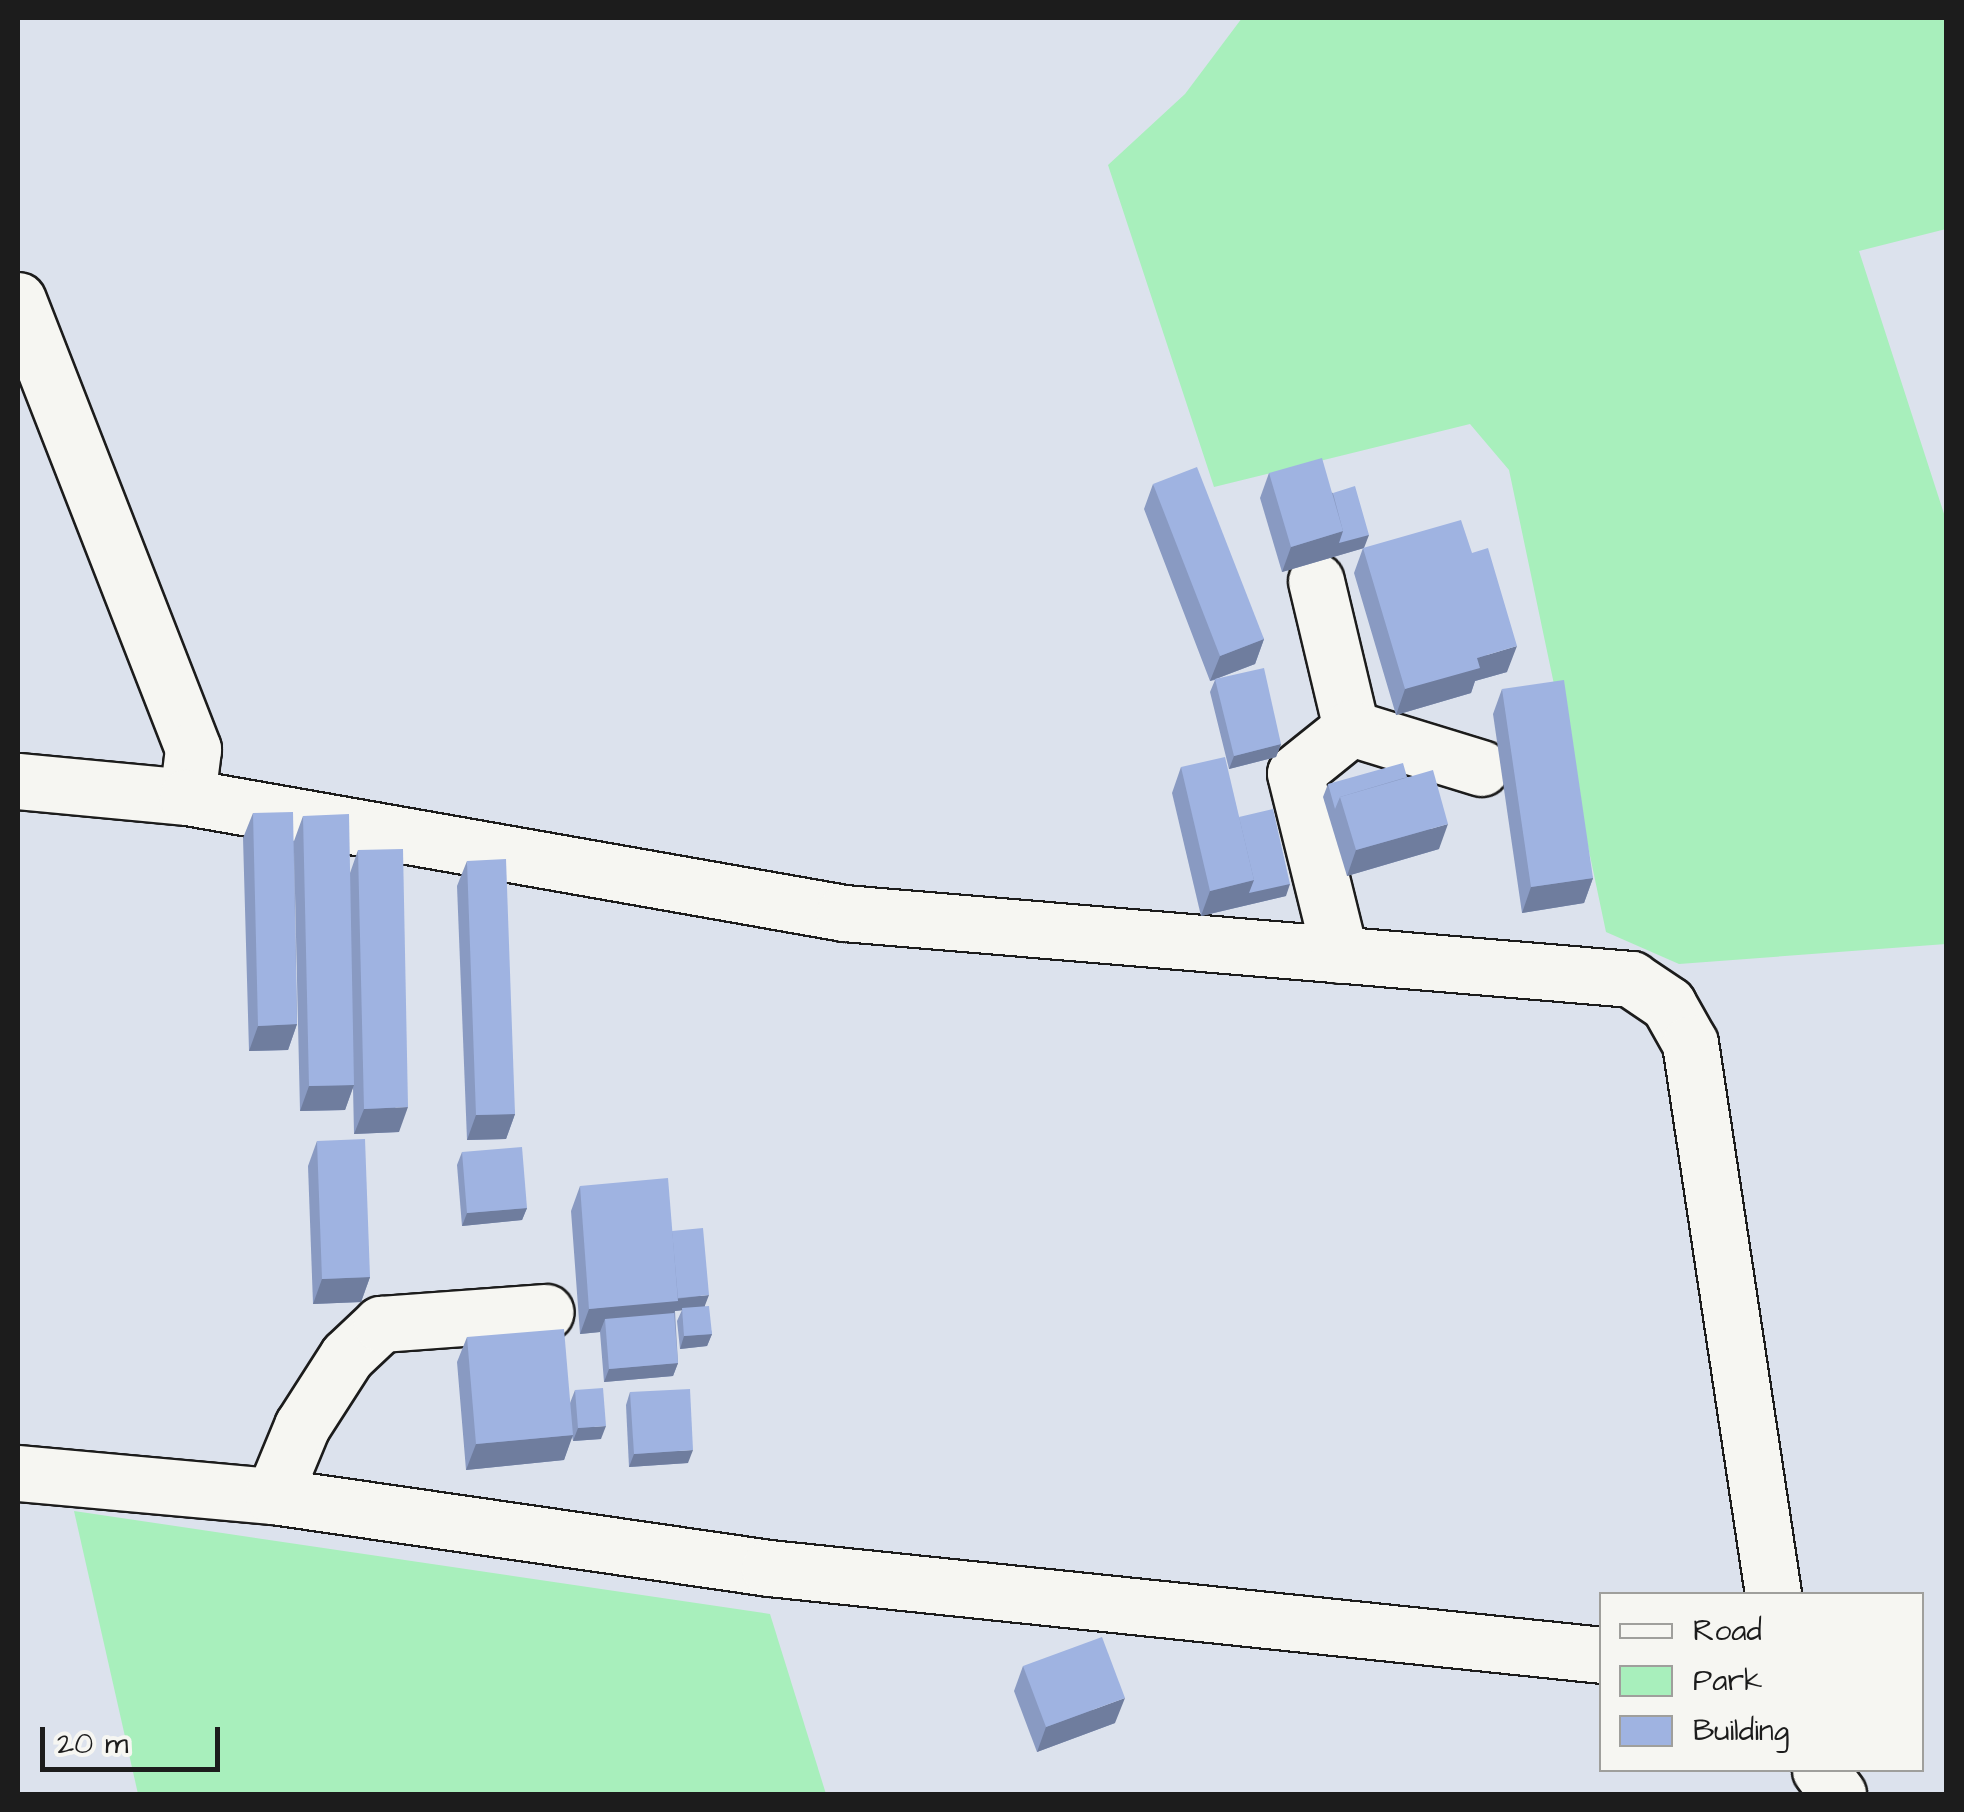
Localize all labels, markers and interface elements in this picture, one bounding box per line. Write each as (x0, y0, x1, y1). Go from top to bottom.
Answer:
legend (1599, 1592, 1924, 1772)
text: Road (1693, 1610, 1762, 1652)
text: Park (1693, 1660, 1762, 1702)
scale bar (45, 1707, 225, 1769)
text: Building (1693, 1710, 1789, 1752)
text: 20 m (57, 1723, 128, 1765)

